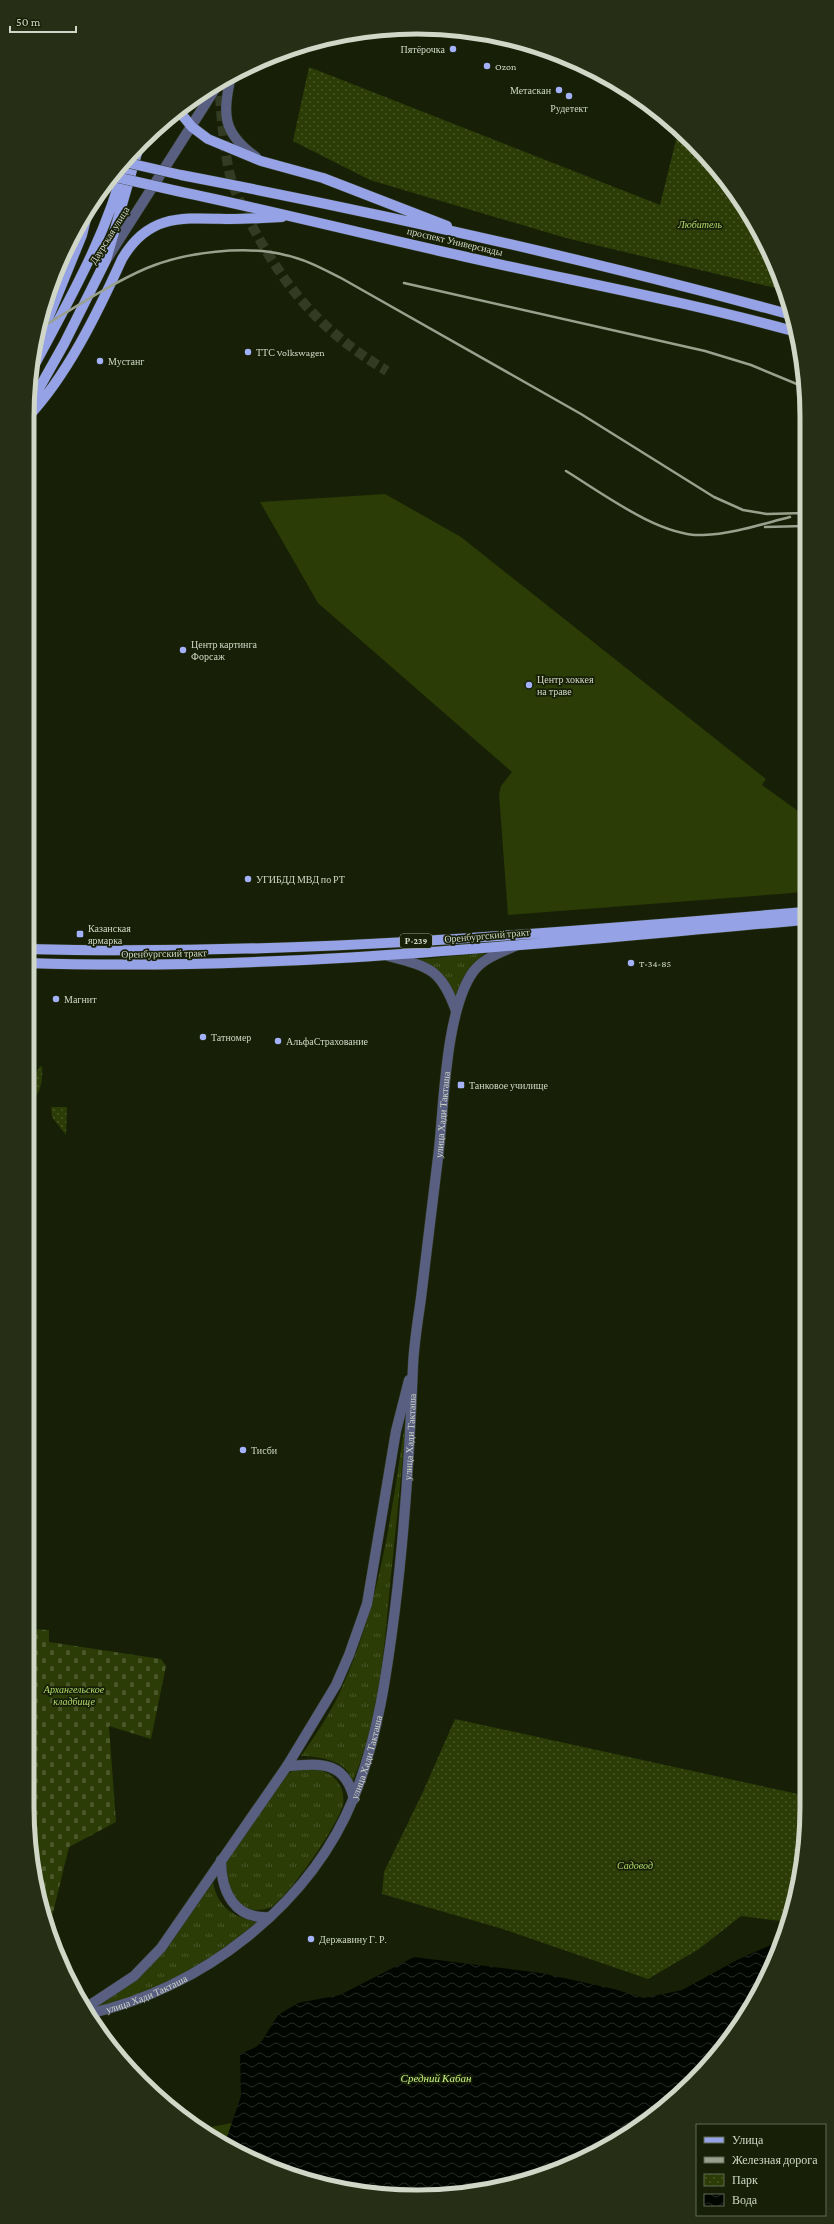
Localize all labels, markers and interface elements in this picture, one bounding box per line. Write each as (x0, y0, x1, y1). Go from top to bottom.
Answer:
scale bar (10, 8, 76, 34)
text: 50 m (16, 15, 41, 29)
place label: Пятёрочка (400, 44, 446, 55)
marker: Пятёрочка (448, 44, 458, 54)
marker: Ozon (482, 61, 492, 71)
place label: Ozon (495, 61, 517, 72)
place label: Метаскан (510, 85, 552, 96)
marker: Метаскан (554, 85, 564, 95)
marker: Рудетект (564, 91, 574, 101)
place label: Рудетект (550, 103, 588, 114)
street label: Даурская улица (87, 204, 132, 266)
park label: Любитель (677, 219, 722, 230)
street label: проспект Универсиады (406, 225, 504, 258)
marker: ТТС Volkswagen (243, 347, 253, 357)
place label: ТТС Volkswagen (256, 347, 325, 358)
marker: Мустанг (95, 356, 105, 366)
place label: Мустанг (108, 356, 144, 367)
place label: Центр картинга Форсаж (191, 639, 258, 662)
marker: Центр картинга Форсаж (178, 645, 188, 655)
place label: Центр хоккея на траве (537, 674, 594, 697)
marker: Центр хоккея на траве (524, 680, 534, 690)
marker: УГИБДД МВД по РТ (243, 874, 253, 884)
place label: УГИБДД МВД по РТ (256, 874, 345, 885)
place label: Казанская ярмарка (88, 923, 131, 946)
street label: Оренбургский тракт (444, 926, 531, 945)
marker: Казанская ярмарка (75, 929, 85, 939)
road number: Р-239 (400, 934, 432, 948)
street label: Оренбургский тракт (121, 947, 208, 960)
marker: T-34-85 (626, 958, 636, 968)
place label: T-34-85 (639, 958, 671, 969)
marker: Магнит (51, 994, 61, 1004)
place label: Магнит (64, 994, 97, 1005)
marker: Татномер (198, 1032, 208, 1042)
place label: Татномер (211, 1032, 251, 1043)
marker: АльфаСтрахование (273, 1036, 283, 1046)
place label: АльфаСтрахование (286, 1036, 369, 1047)
street label: улица Хади Такташа (433, 1070, 452, 1159)
marker: Танковое училище (456, 1080, 466, 1090)
place label: Танковое училище (469, 1080, 549, 1091)
street label: улица Хади Такташа (402, 1393, 418, 1481)
marker: Тисби (238, 1445, 248, 1455)
place label: Тисби (251, 1445, 278, 1456)
park label: Архангельское кладбище (43, 1684, 105, 1707)
street label: улица Хади Такташа (349, 1714, 384, 1801)
park label: Садовод (617, 1860, 653, 1871)
marker: Державину Г. Р. (306, 1934, 316, 1944)
place label: Державину Г. Р. (319, 1934, 387, 1945)
street label: улица Хади Такташа (105, 1972, 190, 2015)
water label: Средний Кабан (401, 2072, 472, 2084)
legend (696, 2124, 826, 2216)
text: Улица (732, 2133, 764, 2147)
text: Железная дорога (732, 2153, 818, 2167)
text: Парк (732, 2173, 758, 2187)
text: Вода (732, 2193, 758, 2207)

